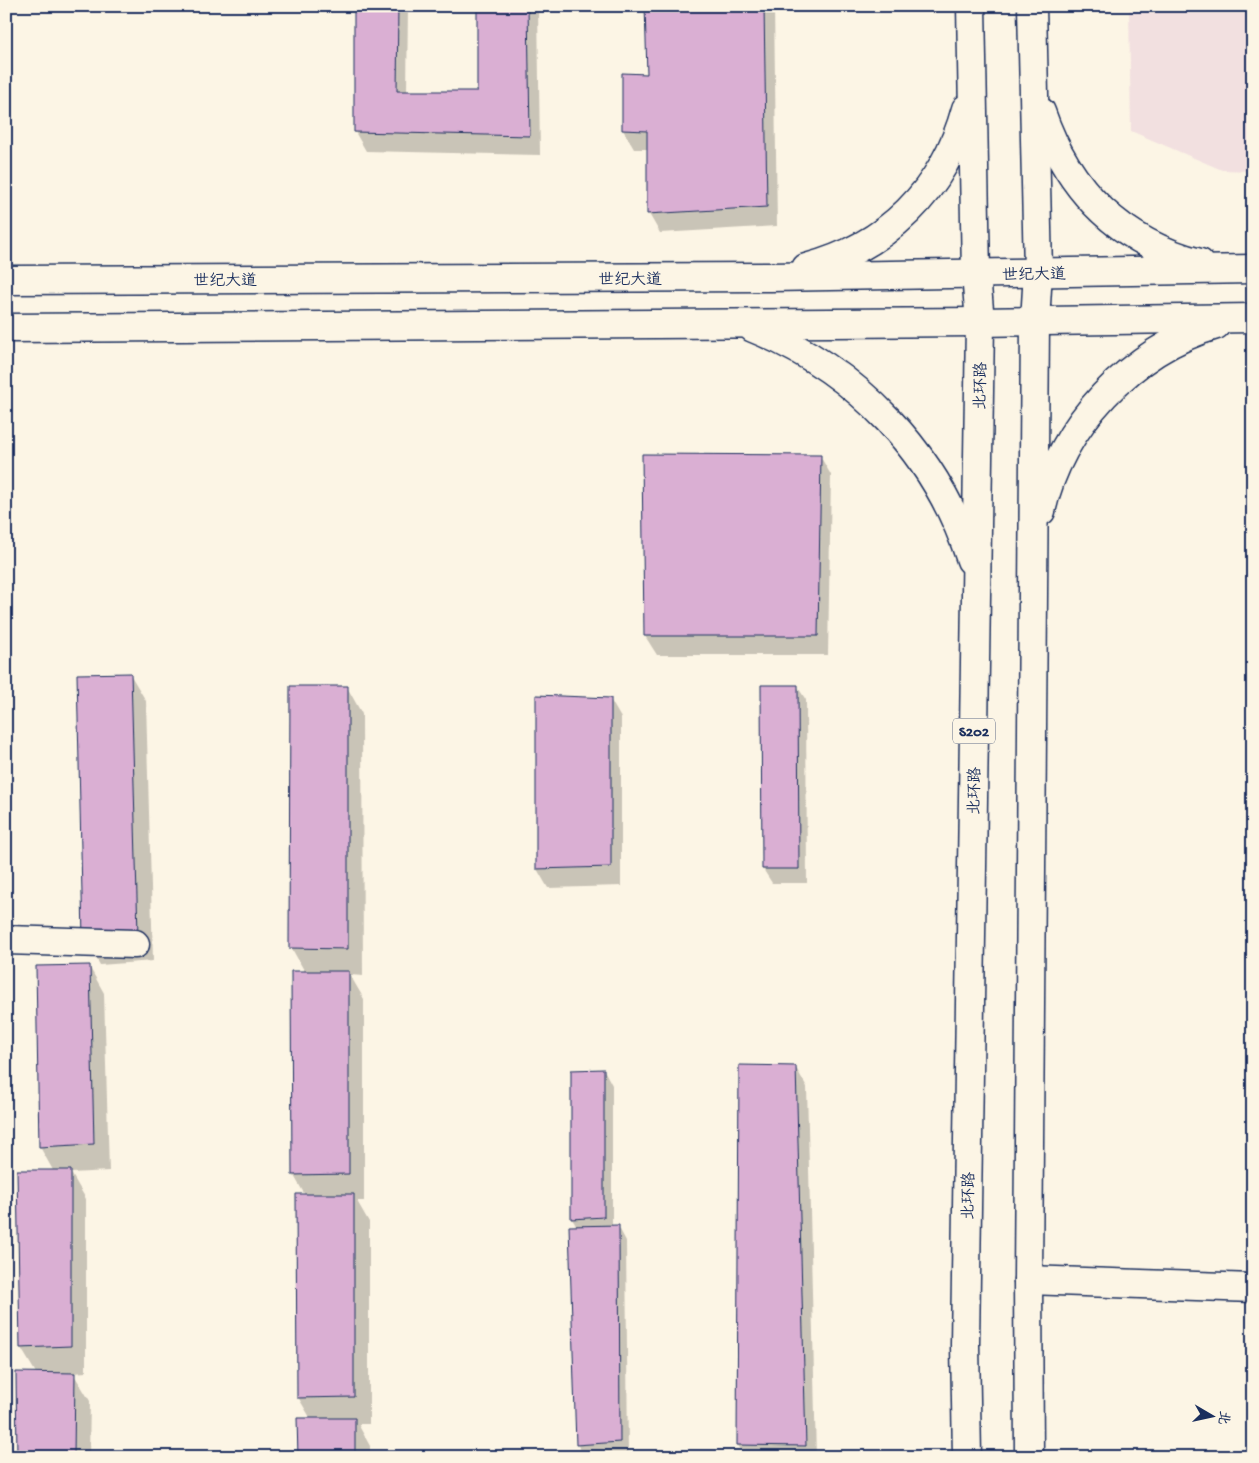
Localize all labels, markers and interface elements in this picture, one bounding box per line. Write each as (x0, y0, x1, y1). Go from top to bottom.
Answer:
street label: 世纪大道 (1002, 265, 1066, 287)
street label: 世纪大道 (598, 271, 662, 291)
street label: 世纪大道 (193, 272, 257, 292)
street label: 北环路 (971, 362, 992, 410)
road number: S202 (953, 718, 995, 744)
street label: 北环路 (965, 767, 986, 815)
street label: 北环路 (959, 1172, 980, 1220)
north arrow (1186, 1390, 1236, 1440)
text: 北 (1213, 1409, 1232, 1426)

